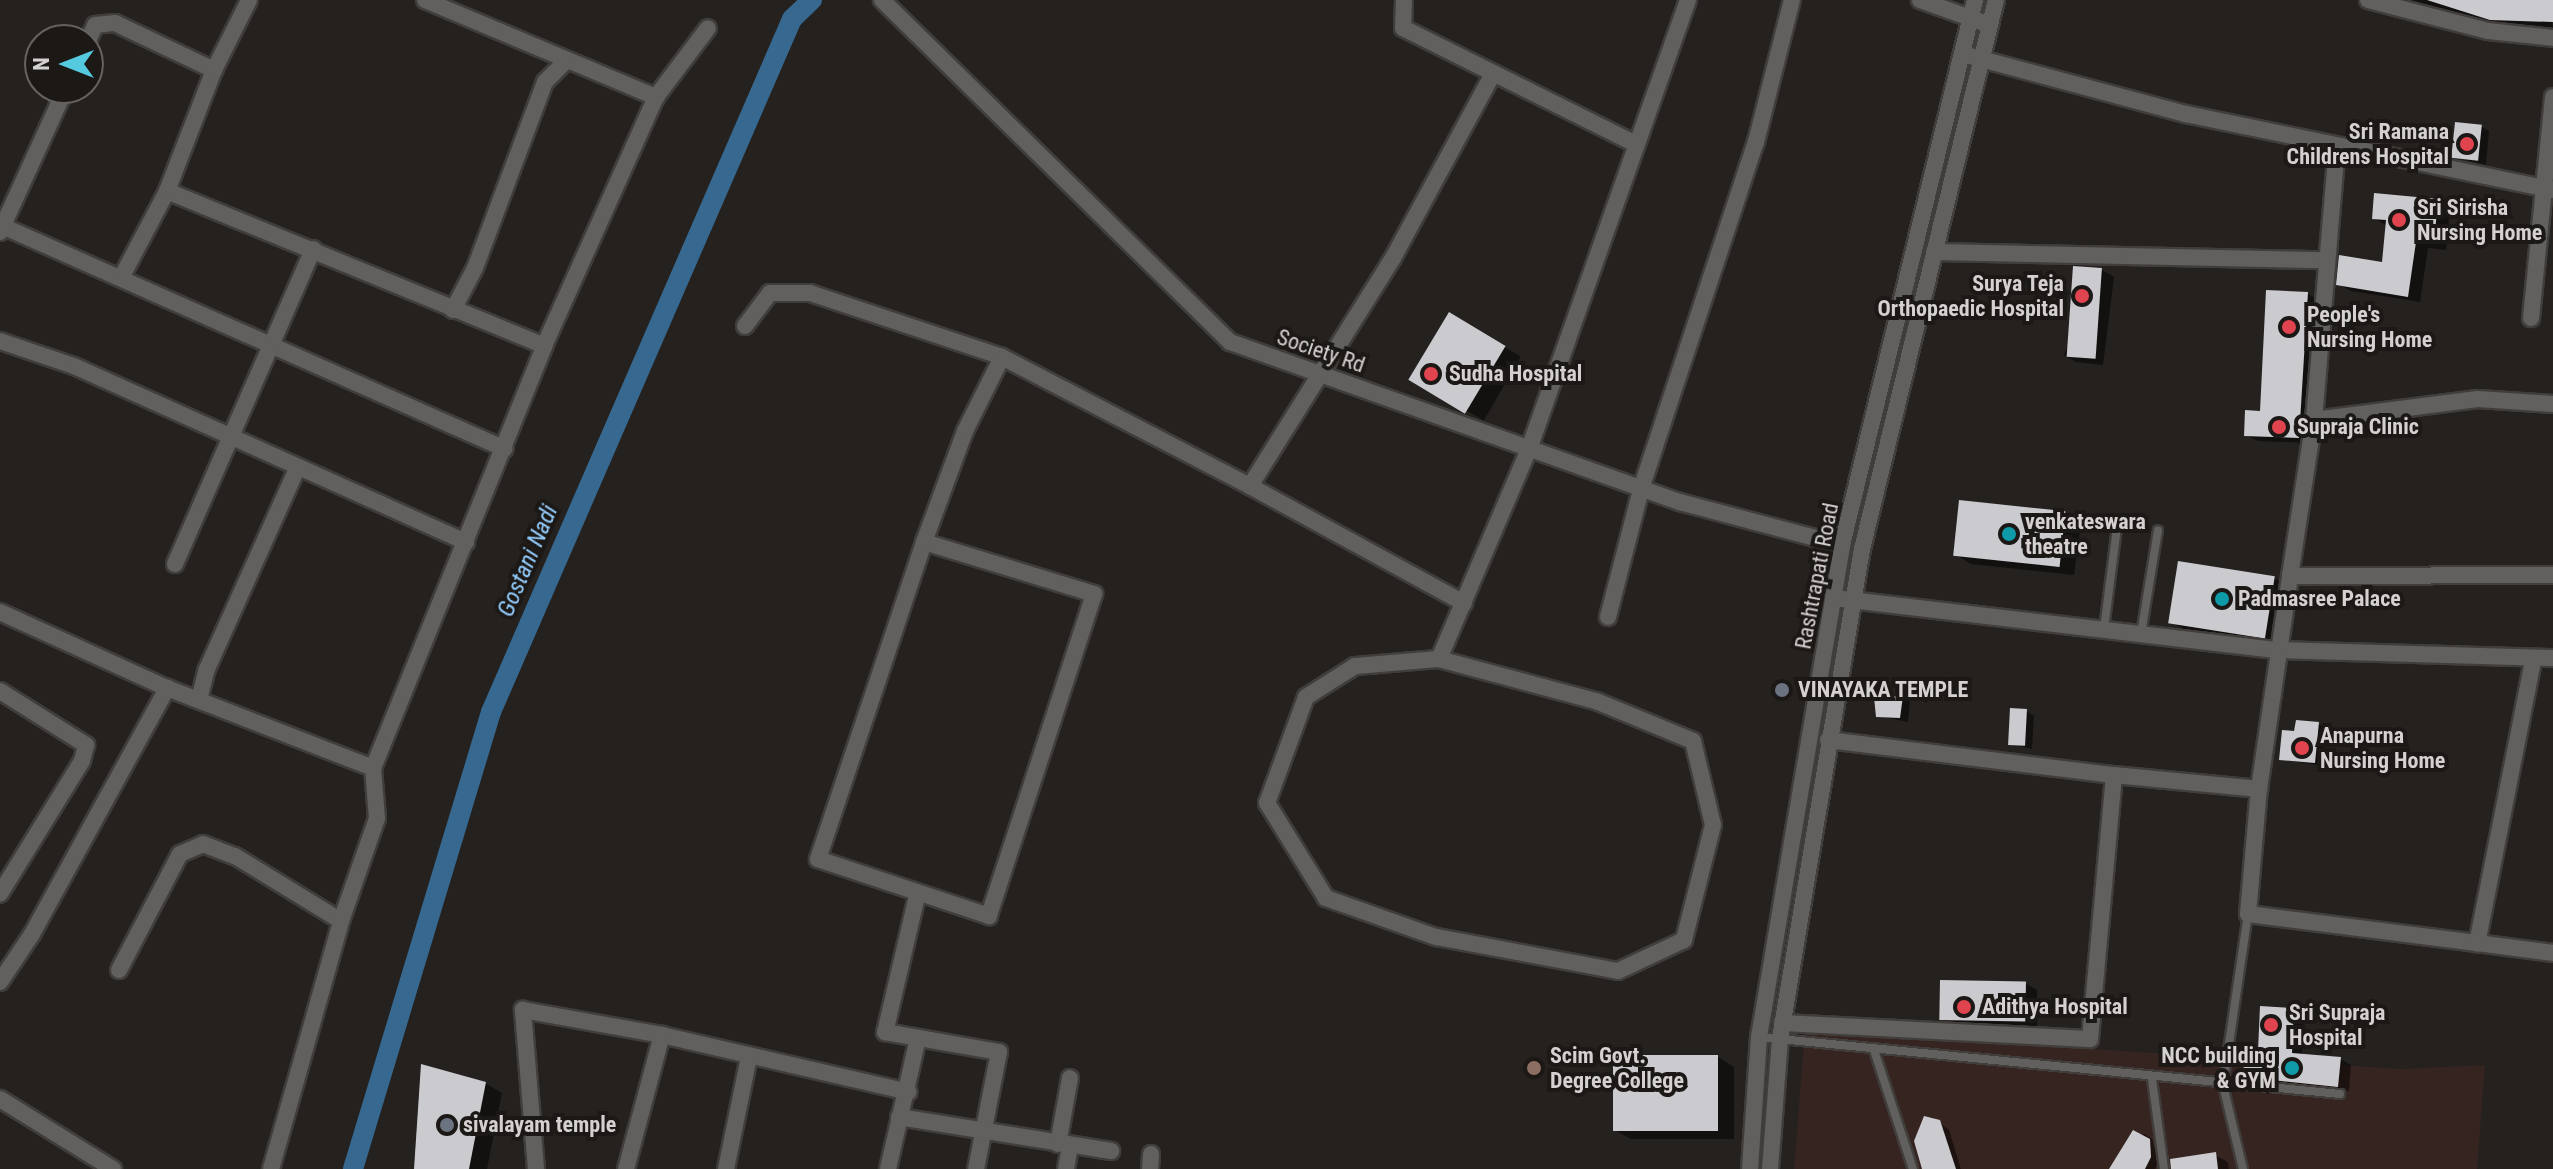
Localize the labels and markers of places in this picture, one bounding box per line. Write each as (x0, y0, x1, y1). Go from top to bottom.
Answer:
place label: Sri Ramana Childrens Hospital (2287, 118, 2449, 170)
marker: Sri Ramana Childrens Hospital (2456, 133, 2478, 155)
place label: Sri Sirisha Nursing Home (2417, 194, 2542, 246)
marker: Sri Sirisha Nursing Home (2388, 209, 2410, 231)
place label: Surya Teja Orthopaedic Hospital (1877, 270, 2064, 322)
marker: Surya Teja Orthopaedic Hospital (2071, 285, 2093, 307)
place label: People's Nursing Home (2307, 301, 2432, 352)
marker: People's Nursing Home (2278, 316, 2300, 338)
place label: Sudha Hospital (1449, 361, 1582, 387)
marker: Sudha Hospital (1420, 363, 1442, 385)
place label: Supraja Clinic (2297, 414, 2419, 440)
marker: Supraja Clinic (2268, 416, 2290, 438)
place label: venkateswara theatre (2025, 508, 2146, 560)
marker: venkateswara theatre (2000, 525, 2018, 543)
place label: Padmasree Palace (2238, 586, 2401, 612)
marker: Padmasree Palace (2213, 590, 2231, 608)
place label: VINAYAKA TEMPLE (1798, 677, 1969, 703)
marker: VINAYAKA TEMPLE (1773, 681, 1791, 699)
place label: Anapurna Nursing Home (2320, 722, 2445, 774)
marker: Anapurna Nursing Home (2291, 737, 2313, 759)
place label: Adithya Hospital (1982, 994, 2128, 1020)
marker: Adithya Hospital (1953, 996, 1975, 1018)
place label: Sri Supraja Hospital (2289, 999, 2385, 1050)
marker: Sri Supraja Hospital (2260, 1014, 2282, 1036)
place label: Scim Govt. Degree College (1550, 1042, 1684, 1094)
place label: NCC building & GYM (2161, 1042, 2276, 1094)
marker: Scim Govt. Degree College (1525, 1059, 1543, 1077)
marker: NCC building & GYM (2283, 1059, 2301, 1077)
place label: sivalayam temple (463, 1112, 616, 1138)
marker: sivalayam temple (438, 1116, 456, 1134)

